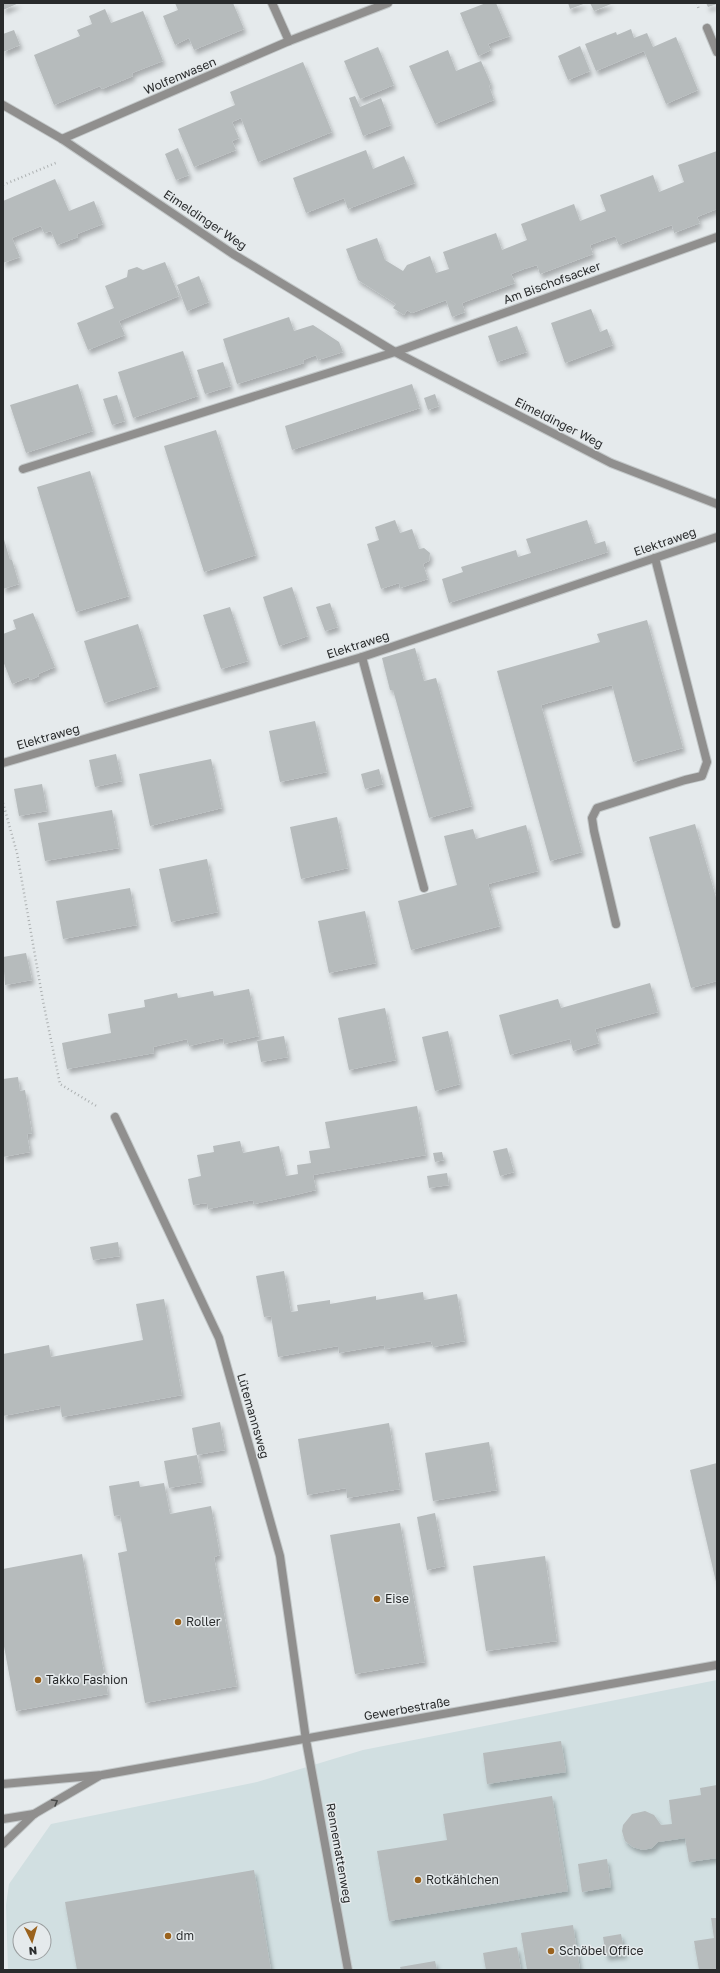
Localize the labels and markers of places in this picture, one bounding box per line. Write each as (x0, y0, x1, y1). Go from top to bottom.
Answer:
place label: Eise (385, 1591, 409, 1606)
marker: Eise (372, 1594, 382, 1604)
place label: Roller (186, 1614, 221, 1629)
marker: Roller (173, 1617, 183, 1627)
place label: Takko Fashion (46, 1672, 128, 1687)
marker: Takko Fashion (33, 1675, 43, 1685)
place label: Rotkählchen (426, 1872, 499, 1887)
marker: Rotkählchen (413, 1875, 423, 1885)
place label: dm (176, 1928, 194, 1943)
marker: dm (163, 1931, 173, 1941)
place label: Schöbel Office (559, 1943, 643, 1958)
marker: Schöbel Office (546, 1946, 556, 1956)

